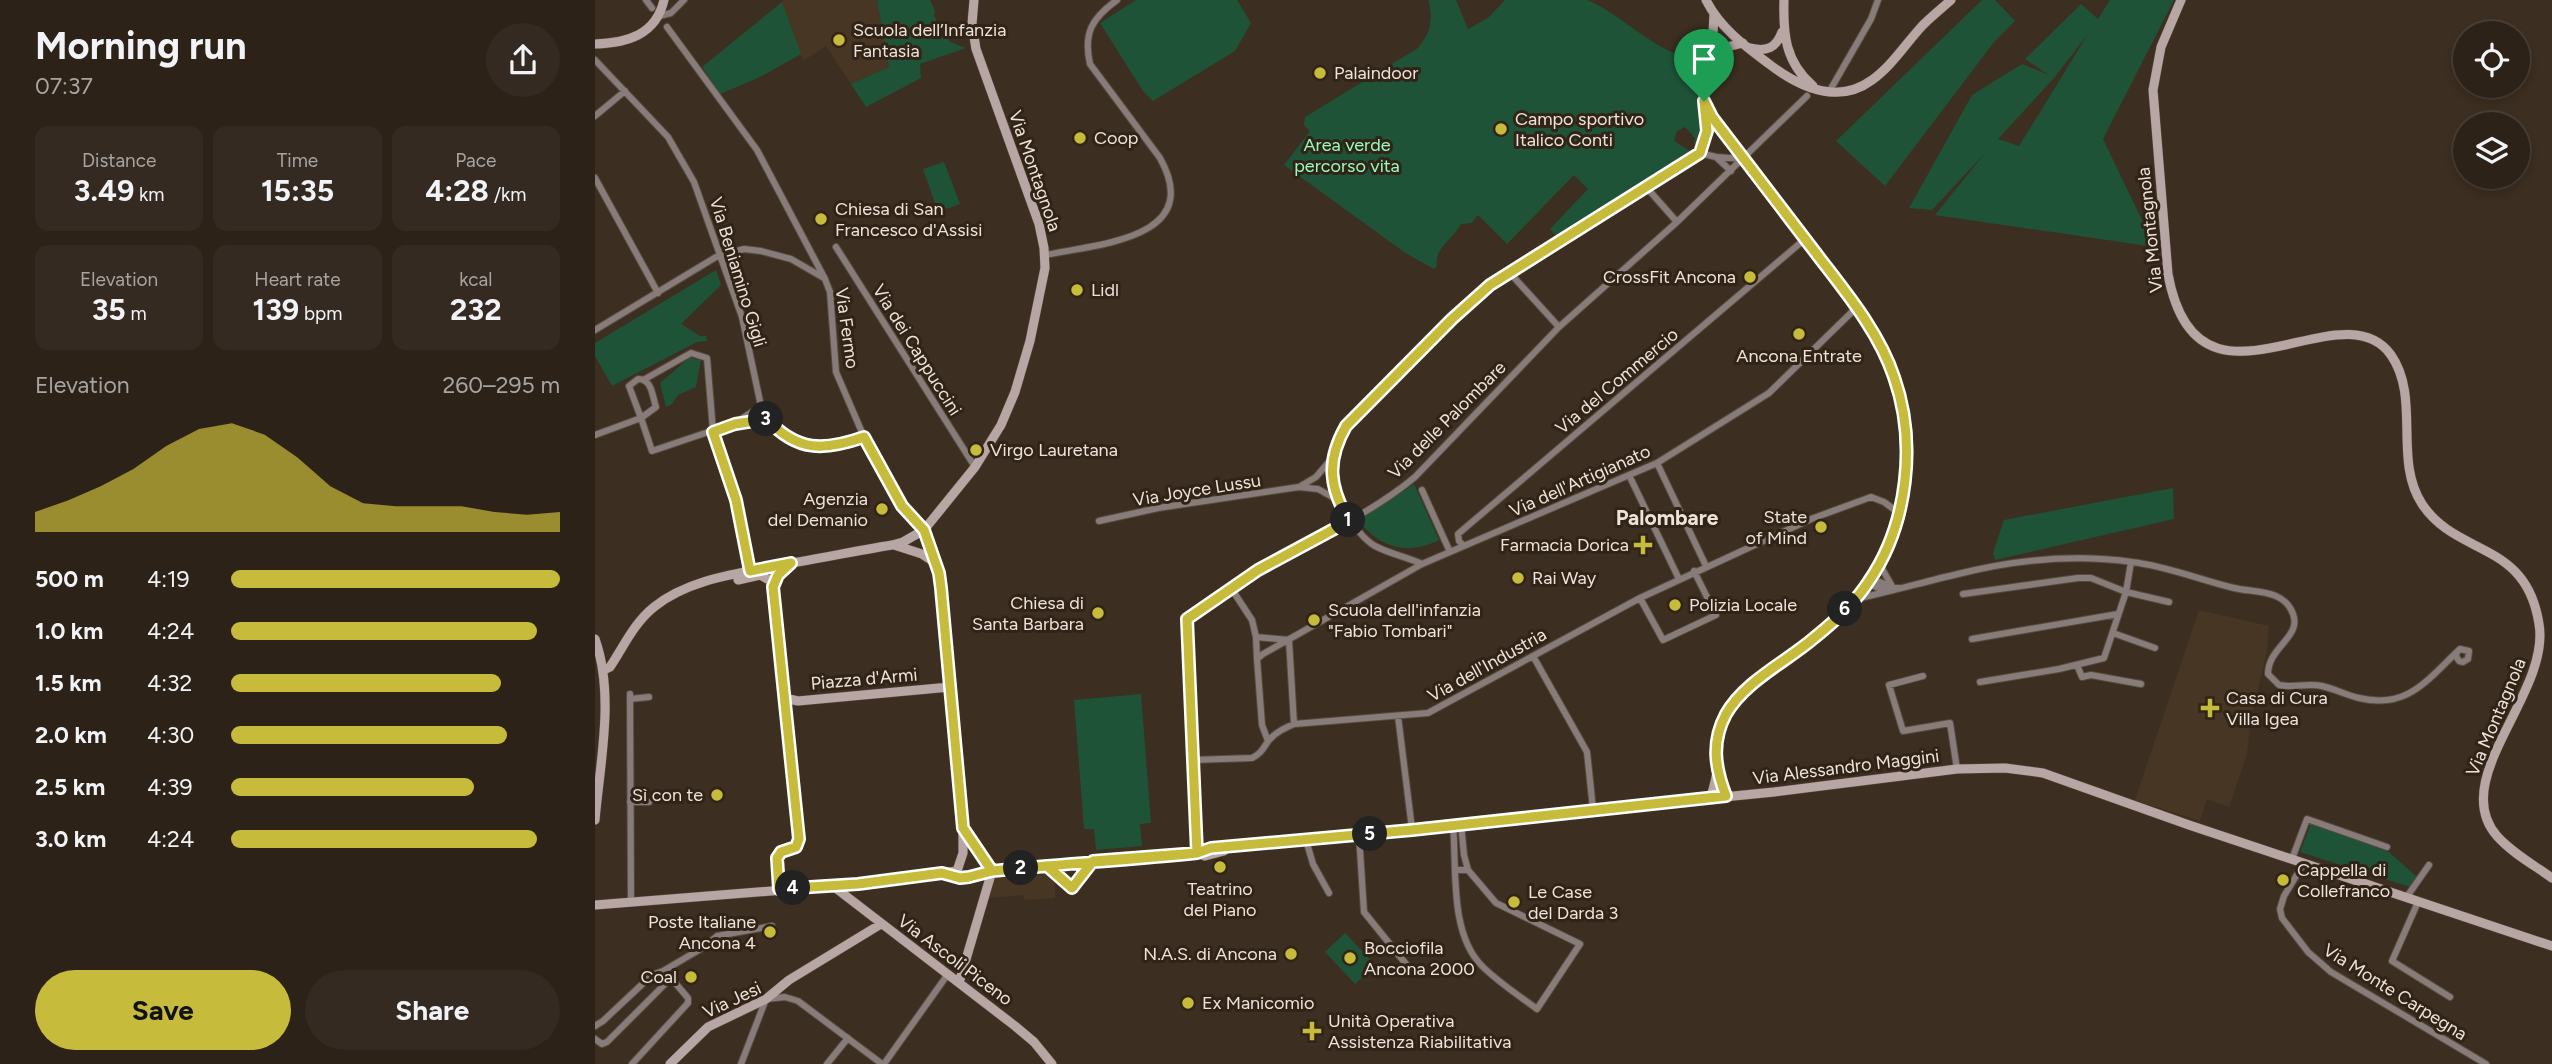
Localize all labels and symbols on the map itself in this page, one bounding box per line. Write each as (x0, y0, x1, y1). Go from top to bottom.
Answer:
place label: Scuola dell’Infanzia Fantasia (853, 19, 1006, 62)
pin (1674, 29, 1734, 101)
marker: Scuola dell’Infanzia Fantasia (831, 32, 847, 48)
place label: Palaindoor (1334, 62, 1418, 84)
marker: Palaindoor (1312, 65, 1328, 81)
street label: Via Montagnola (1004, 108, 1066, 234)
place label: Campo sportivo Italico Conti (1515, 108, 1644, 151)
marker: Campo sportivo Italico Conti (1493, 121, 1509, 137)
place label: Coop (1094, 127, 1139, 149)
marker: Coop (1072, 130, 1088, 146)
park label: Area verde percorso vita (1294, 134, 1400, 177)
street label: Via Montagnola (2132, 166, 2168, 294)
street label: Via Beniamino Gigli (705, 194, 771, 350)
place label: Chiesa di San Francesco d'Assisi (835, 198, 982, 241)
marker: Chiesa di San Francesco d'Assisi (813, 211, 829, 227)
place label: CrossFit Ancona (1603, 266, 1736, 288)
marker: CrossFit Ancona (1742, 269, 1758, 285)
place label: Lidl (1091, 279, 1119, 301)
street label: Via dei Cappuccini (868, 280, 966, 420)
marker: Lidl (1069, 282, 1085, 298)
street label: Via Fermo (830, 286, 864, 370)
street label: Via del Commercio (1551, 323, 1683, 439)
marker: Ancona Entrate (1791, 326, 1807, 342)
place label: Ancona Entrate (1736, 345, 1862, 367)
street label: Via delle Palombare (1383, 356, 1511, 484)
pin: 3 (749, 402, 783, 436)
place label: Virgo Lauretana (990, 439, 1118, 461)
street label: Via dell'Artigianato (1506, 440, 1654, 522)
marker: Virgo Lauretana (968, 442, 984, 458)
street label: Via Joyce Lussu (1131, 469, 1263, 511)
place label: Agenzia del Demanio (768, 488, 868, 531)
marker: Agenzia del Demanio (874, 501, 890, 517)
pin: 1 (1331, 503, 1365, 538)
district label: Palombare (1616, 505, 1719, 530)
place label: State of Mind (1745, 506, 1807, 549)
marker: State of Mind (1813, 519, 1829, 535)
place label: Farmacia Dorica (1500, 534, 1629, 556)
marker: Farmacia Dorica (1635, 537, 1651, 553)
place label: Rai Way (1532, 567, 1597, 589)
marker: Rai Way (1510, 570, 1526, 586)
place label: Chiesa di Santa Barbara (972, 592, 1084, 635)
pin: 6 (1827, 592, 1863, 626)
place label: Polizia Locale (1689, 594, 1797, 616)
marker: Polizia Locale (1667, 597, 1683, 613)
place label: Scuola dell'infanzia "Fabio Tombari" (1328, 599, 1481, 642)
marker: Chiesa di Santa Barbara (1090, 605, 1106, 621)
marker: Scuola dell'infanzia "Fabio Tombari" (1306, 612, 1322, 628)
street label: Via dell'Industria (1424, 623, 1550, 707)
street label: Via Montagnola (2461, 655, 2531, 779)
street label: Piazza d'Armi (810, 663, 918, 695)
place label: Casa di Cura Villa Igea (2226, 687, 2328, 730)
marker: Casa di Cura Villa Igea (2200, 698, 2220, 718)
street label: Via Alessandro Maggini (1752, 745, 1940, 789)
place label: Sì con te (632, 784, 703, 806)
marker: Sì con te (709, 787, 725, 803)
pin: 5 (1353, 816, 1387, 852)
pin: 2 (1003, 850, 1039, 886)
marker: Teatrino del Piano (1212, 859, 1228, 875)
place label: Cappella di Collefranco (2297, 859, 2390, 902)
pin: 4 (775, 870, 811, 906)
marker: Cappella di Collefranco (2275, 872, 2291, 888)
place label: Teatrino del Piano (1183, 878, 1257, 921)
place label: Le Case del Darda 3 (1528, 881, 1618, 924)
marker: Le Case del Darda 3 (1506, 894, 1522, 910)
street label: Via Ascoli Piceno (893, 910, 1017, 1010)
place label: Poste Italiane Ancona 4 (648, 911, 756, 954)
marker: Poste Italiane Ancona 4 (762, 924, 778, 940)
place label: Bocciofila Ancona 2000 (1364, 937, 1475, 980)
street label: Via Monte Carpegna (2319, 939, 2471, 1045)
place label: N.A.S. di Ancona (1143, 943, 1277, 965)
marker: N.A.S. di Ancona (1283, 946, 1299, 962)
marker: Bocciofila Ancona 2000 (1342, 950, 1358, 966)
place label: Coal (640, 966, 677, 988)
marker: Coal (683, 969, 699, 985)
street label: Via Jesi (699, 977, 765, 1023)
place label: Ex Manicomio (1202, 992, 1314, 1014)
marker: Ex Manicomio (1180, 995, 1196, 1011)
place label: Unità Operativa Assistenza Riabilitativa (1328, 1010, 1511, 1053)
marker: Unità Operativa Assistenza Riabilitativa (1302, 1021, 1322, 1041)

